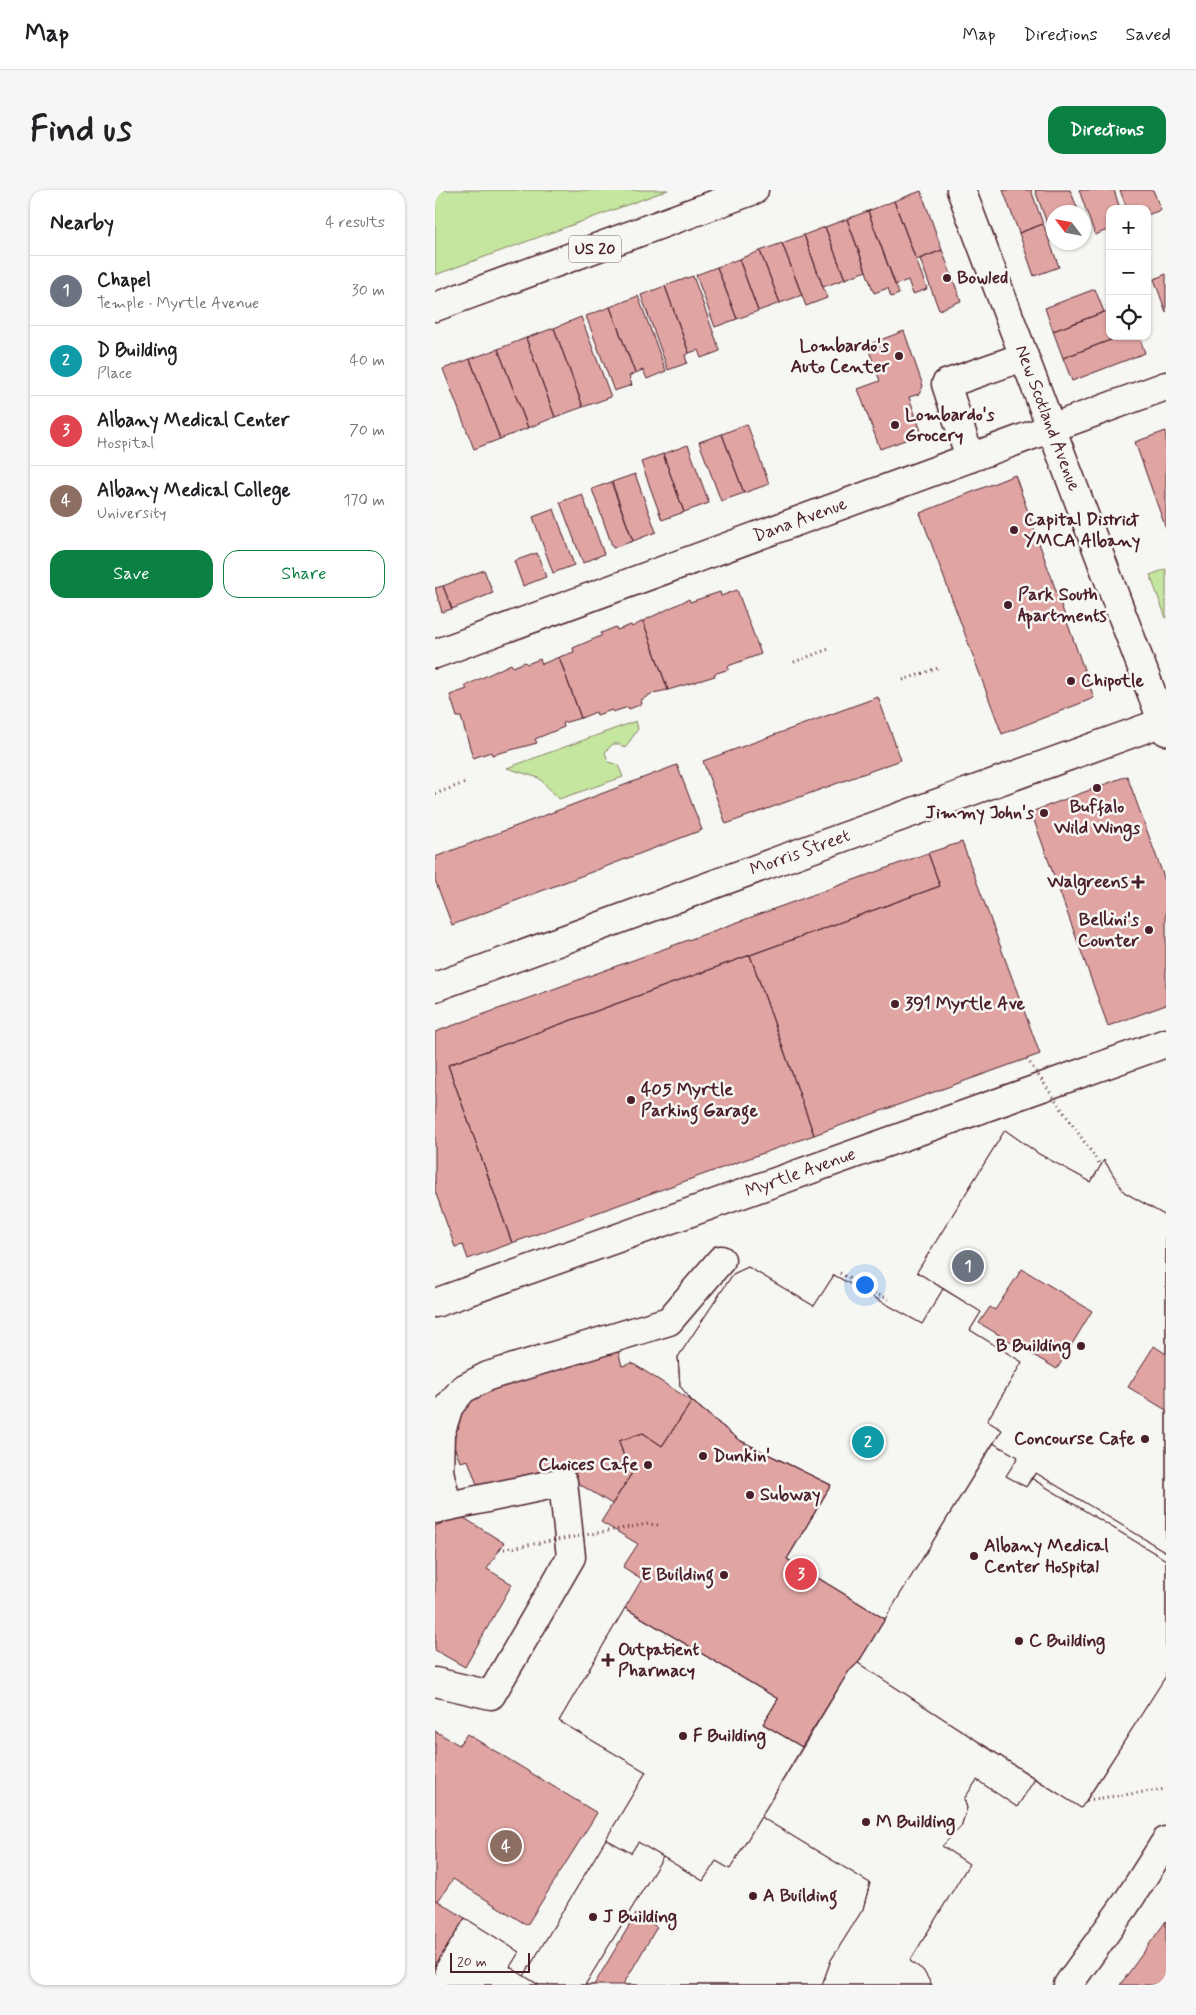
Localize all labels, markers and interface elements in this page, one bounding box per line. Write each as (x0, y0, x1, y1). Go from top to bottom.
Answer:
text: Map (25, 19, 69, 50)
text: Map (963, 23, 996, 47)
text: Directions (1024, 23, 1098, 47)
text: Saved (1126, 23, 1171, 47)
button: Directions (1048, 106, 1166, 154)
text: Find us (30, 107, 132, 153)
north arrow (1046, 205, 1091, 250)
map controls (1106, 205, 1151, 340)
button: + (1106, 205, 1151, 250)
text: Nearby (50, 209, 114, 237)
text: 4 results (325, 212, 385, 233)
road number: US 20 (569, 236, 621, 262)
button: − (1106, 250, 1151, 295)
place label: Bowled (957, 266, 1008, 290)
text: Chapel (97, 268, 151, 293)
marker: Bowled (941, 272, 953, 284)
text: 1 (62, 280, 70, 301)
text: 30 m (352, 280, 385, 301)
text: Temple · Myrtle Avenue (97, 293, 259, 314)
button: locate (1106, 295, 1151, 340)
place label: Lombardo's Auto Center (790, 334, 890, 379)
text: D Building (97, 338, 177, 363)
street label: New Scotland Avenue (1009, 342, 1086, 495)
text: 2 (62, 350, 70, 371)
text: 40 m (349, 350, 385, 371)
marker: Lombardo's Auto Center (893, 350, 905, 362)
text: Place (97, 363, 132, 384)
place label: Lombardo's Grocery (905, 403, 995, 448)
text: Albany Medical Center (97, 408, 289, 433)
marker: Lombardo's Grocery (889, 419, 901, 431)
text: 3 (62, 420, 70, 441)
text: 70 m (349, 420, 385, 441)
text: Hospital (97, 433, 154, 454)
text: Albany Medical College (97, 478, 290, 503)
text: 4 (61, 490, 71, 511)
text: 170 m (343, 490, 385, 511)
street label: Dana Avenue (750, 492, 851, 548)
text: University (97, 503, 167, 524)
place label: Capital District YMCA Albany (1024, 508, 1140, 553)
marker: Capital District YMCA Albany (1008, 524, 1020, 536)
button: Save (50, 550, 213, 598)
button: Share (223, 550, 385, 598)
place label: Park South Apartments (1018, 583, 1106, 629)
marker: Park South Apartments (1002, 599, 1014, 611)
place label: Chipotle (1081, 669, 1144, 693)
marker: Chipotle (1065, 675, 1077, 687)
marker: Buffalo Wild Wings (1091, 782, 1103, 794)
place label: Buffalo Wild Wings (1053, 795, 1140, 842)
place label: Jimmy John's (925, 801, 1034, 825)
marker: Jimmy John's (1038, 807, 1050, 819)
street label: Morris Street (747, 824, 854, 882)
place label: Walgreens (1046, 870, 1128, 896)
marker: Walgreens (1132, 876, 1144, 888)
place label: Bellini's Counter (1078, 908, 1139, 953)
marker: Bellini's Counter (1143, 924, 1155, 936)
place label: 391 Myrtle Ave (905, 992, 1025, 1016)
marker: 391 Myrtle Ave (889, 998, 901, 1010)
place label: 405 Myrtle Parking Garage (641, 1078, 758, 1125)
marker: 405 Myrtle Parking Garage (625, 1094, 637, 1106)
street label: Myrtle Avenue (742, 1142, 859, 1204)
pin: 1 (952, 1247, 984, 1285)
your location (852, 1272, 878, 1298)
place label: B Building (996, 1334, 1071, 1360)
marker: B Building (1075, 1340, 1087, 1352)
pin: 2 (852, 1423, 884, 1461)
place label: Concourse Cafe (1014, 1427, 1136, 1451)
marker: Concourse Cafe (1139, 1433, 1151, 1445)
place label: Dunkin' (713, 1444, 770, 1468)
marker: Dunkin' (697, 1450, 709, 1462)
place label: Choices Cafe (538, 1453, 638, 1477)
marker: Choices Cafe (642, 1459, 654, 1471)
place label: Subway (760, 1483, 821, 1507)
marker: Subway (744, 1489, 756, 1501)
place label: Albany Medical Center Hospital (984, 1534, 1109, 1579)
marker: Albany Medical Center Hospital (968, 1550, 980, 1562)
pin: 3 (785, 1555, 817, 1593)
place label: E Building (641, 1563, 714, 1589)
marker: E Building (718, 1569, 730, 1581)
place label: C Building (1029, 1629, 1105, 1655)
marker: C Building (1013, 1635, 1025, 1647)
place label: Outpatient Pharmacy (618, 1638, 699, 1683)
marker: Outpatient Pharmacy (602, 1654, 614, 1666)
place label: F Building (693, 1724, 766, 1750)
marker: F Building (677, 1730, 689, 1742)
place label: M Building (876, 1810, 955, 1836)
marker: M Building (860, 1816, 872, 1828)
pin: 4 (490, 1827, 522, 1865)
place label: A Building (763, 1884, 837, 1910)
marker: A Building (747, 1890, 759, 1902)
place label: J Building (603, 1905, 677, 1931)
marker: J Building (587, 1911, 599, 1923)
scale bar (450, 1950, 530, 1973)
text: 20 m (457, 1953, 487, 1971)

